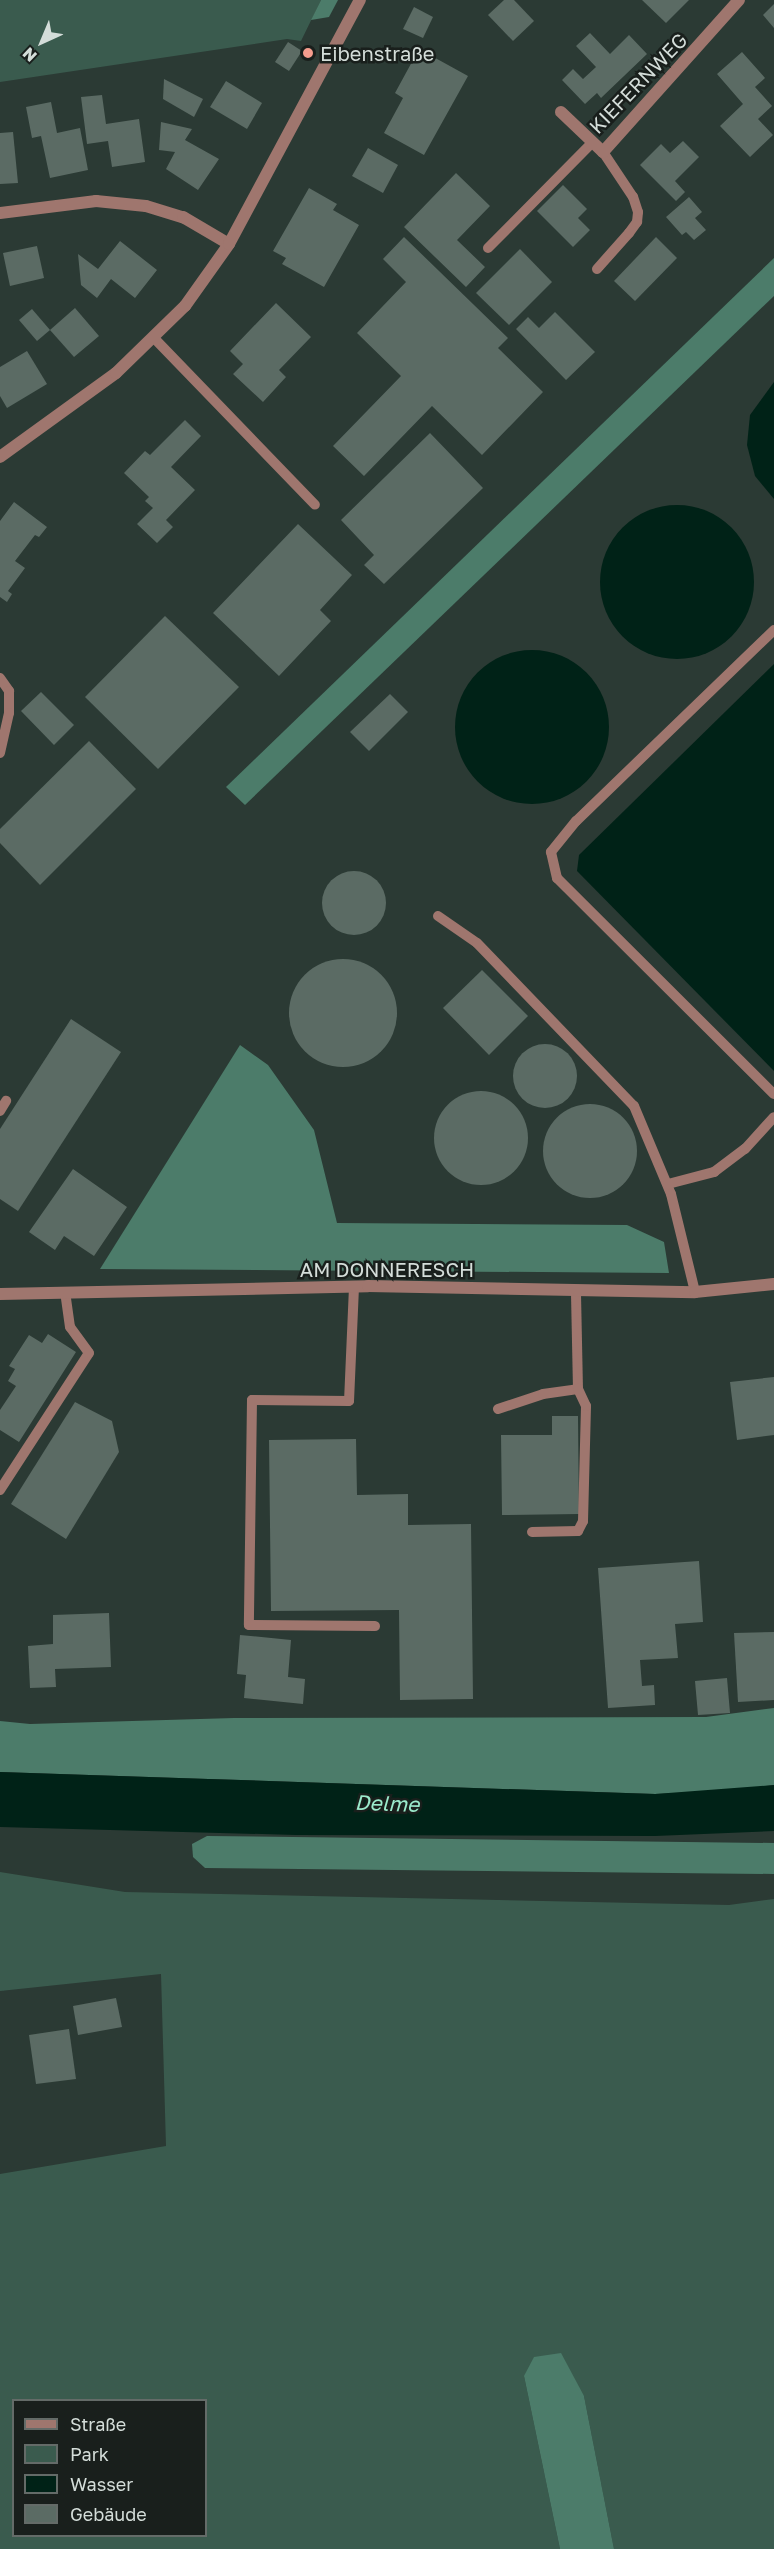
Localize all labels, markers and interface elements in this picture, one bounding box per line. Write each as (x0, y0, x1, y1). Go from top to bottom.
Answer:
north arrow (12, 12, 72, 72)
street label: KIEFERNWEG (584, 28, 692, 138)
place label: Eibenstraße (320, 41, 434, 65)
text: N (18, 44, 41, 66)
marker: Eibenstraße (301, 46, 315, 60)
street label: AM DONNERESCH (300, 1257, 474, 1281)
water label: Delme (354, 1789, 420, 1817)
legend (12, 2399, 207, 2537)
text: Straße (70, 2413, 126, 2435)
text: Park (70, 2443, 109, 2465)
text: Wasser (70, 2473, 133, 2495)
text: Gebäude (70, 2503, 147, 2525)

